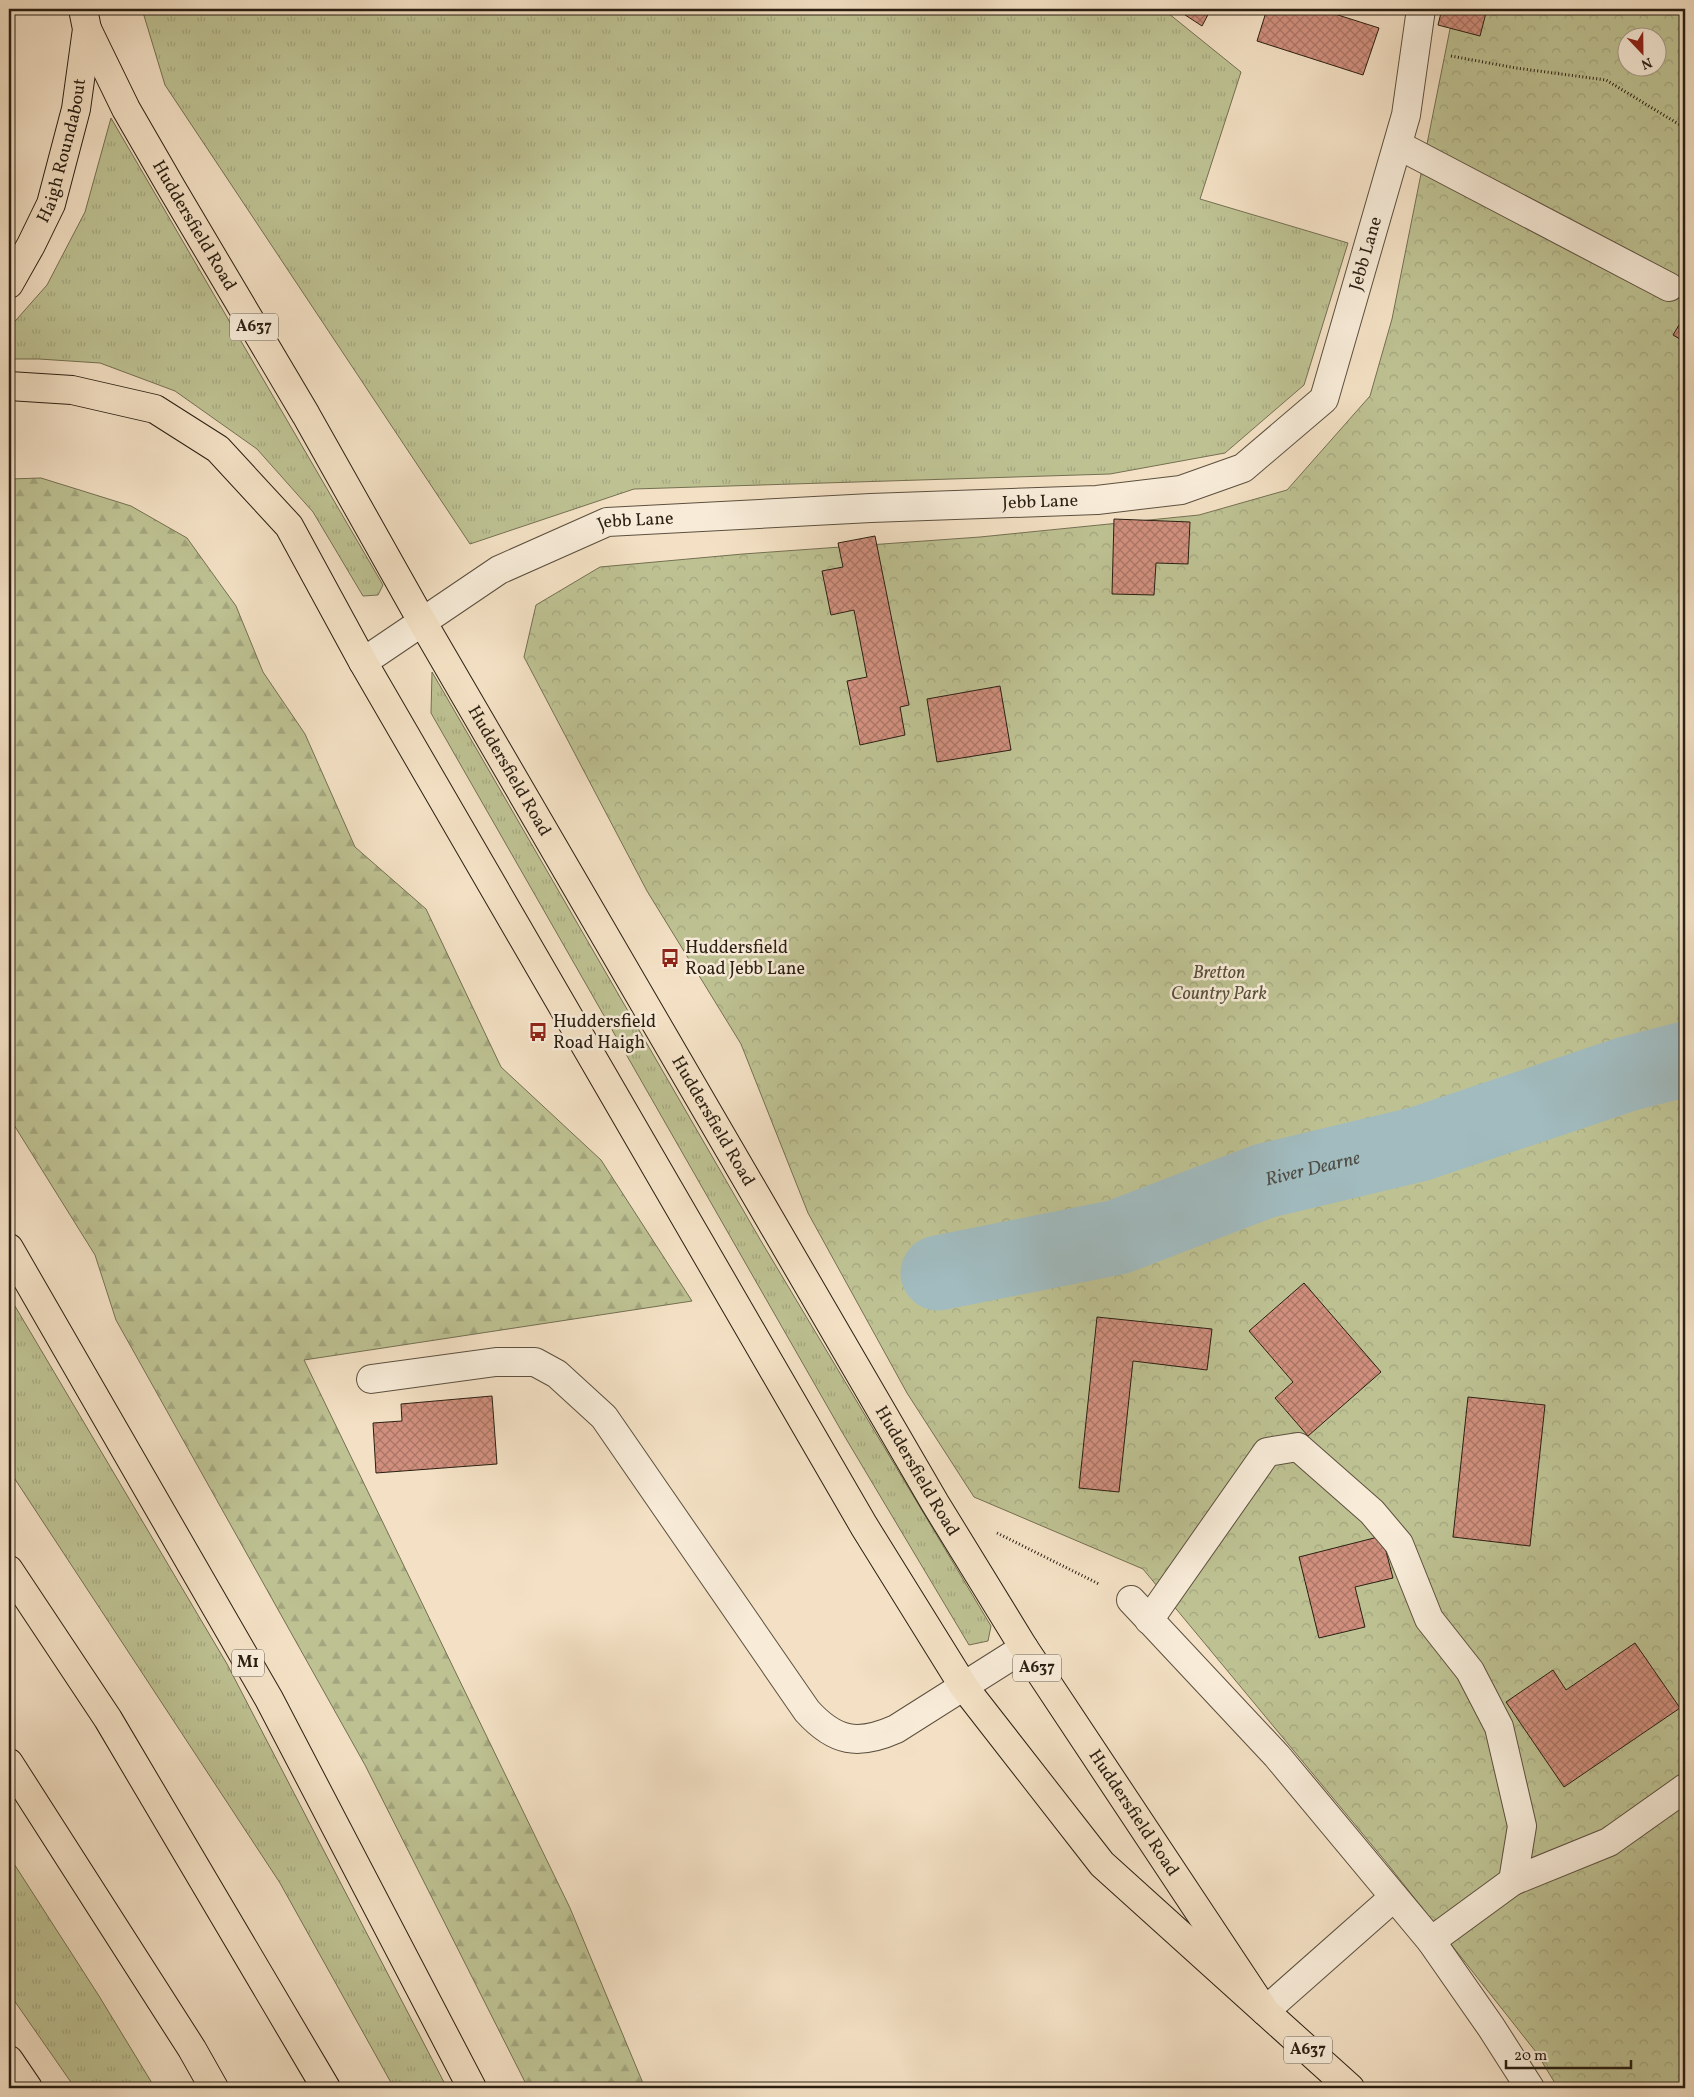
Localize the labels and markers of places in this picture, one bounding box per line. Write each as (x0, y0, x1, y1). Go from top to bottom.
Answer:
place label: Huddersfield Road Jebb Lane (685, 936, 805, 982)
bus stop icon: Huddersfield Road Jebb Lane (659, 947, 681, 969)
place label: Huddersfield Road Haigh (553, 1010, 656, 1056)
bus stop icon: Huddersfield Road Haigh (527, 1021, 549, 1043)

